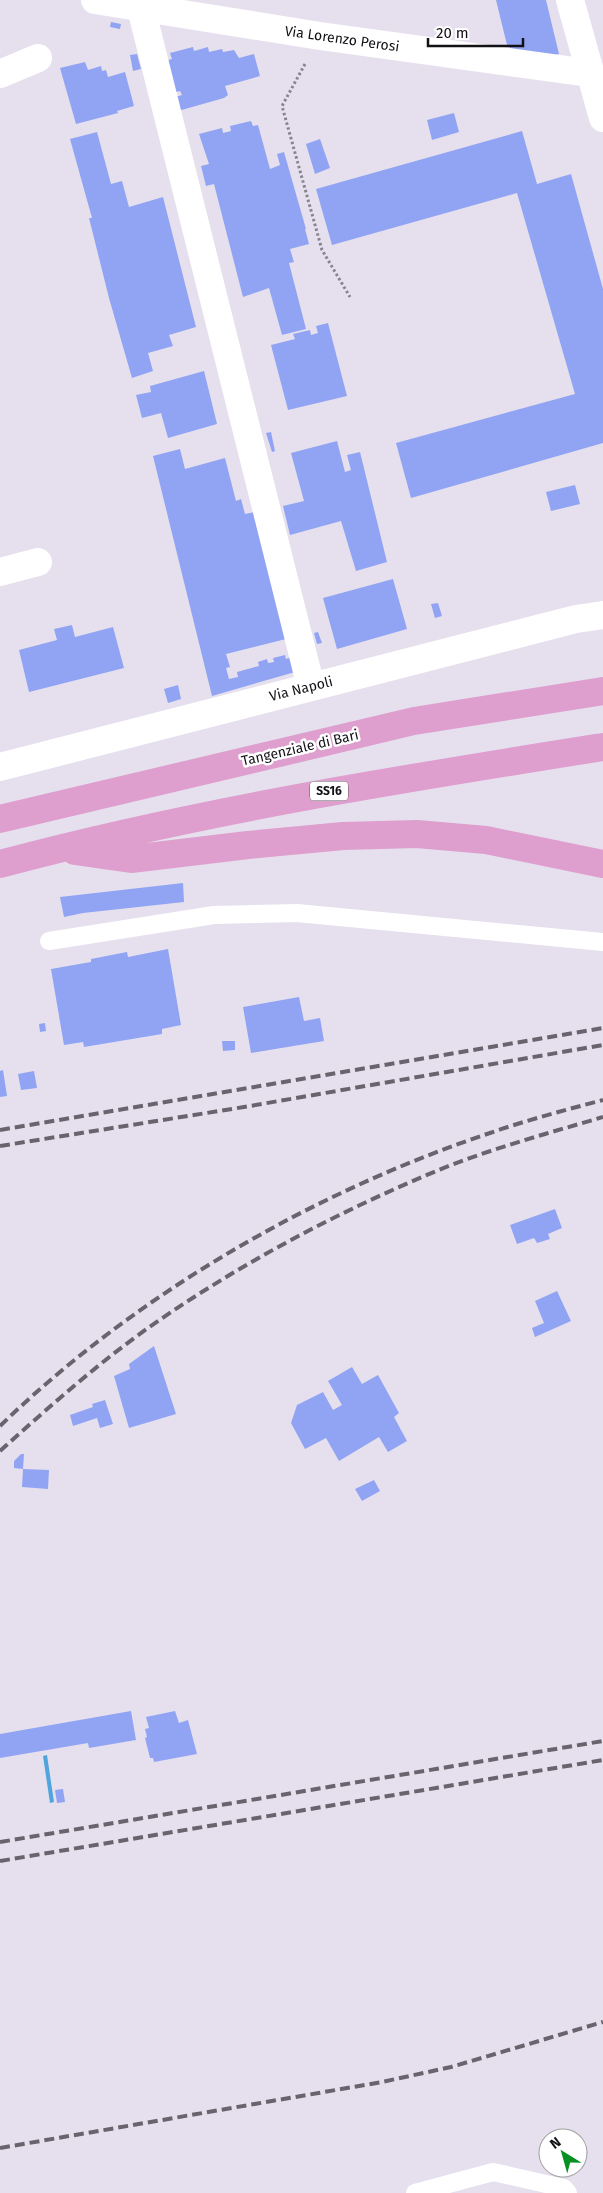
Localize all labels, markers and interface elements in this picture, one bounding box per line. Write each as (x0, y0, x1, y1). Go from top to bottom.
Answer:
scale bar (428, 15, 523, 47)
street label: Via Lorenzo Perosi (284, 23, 400, 55)
text: 20 m (436, 24, 469, 42)
street label: Via Napoli (268, 673, 334, 705)
street label: Tangenziale di Bari (240, 726, 360, 770)
road number: SS16 (310, 781, 348, 800)
north arrow (538, 2128, 588, 2178)
text: N (547, 2133, 564, 2153)

